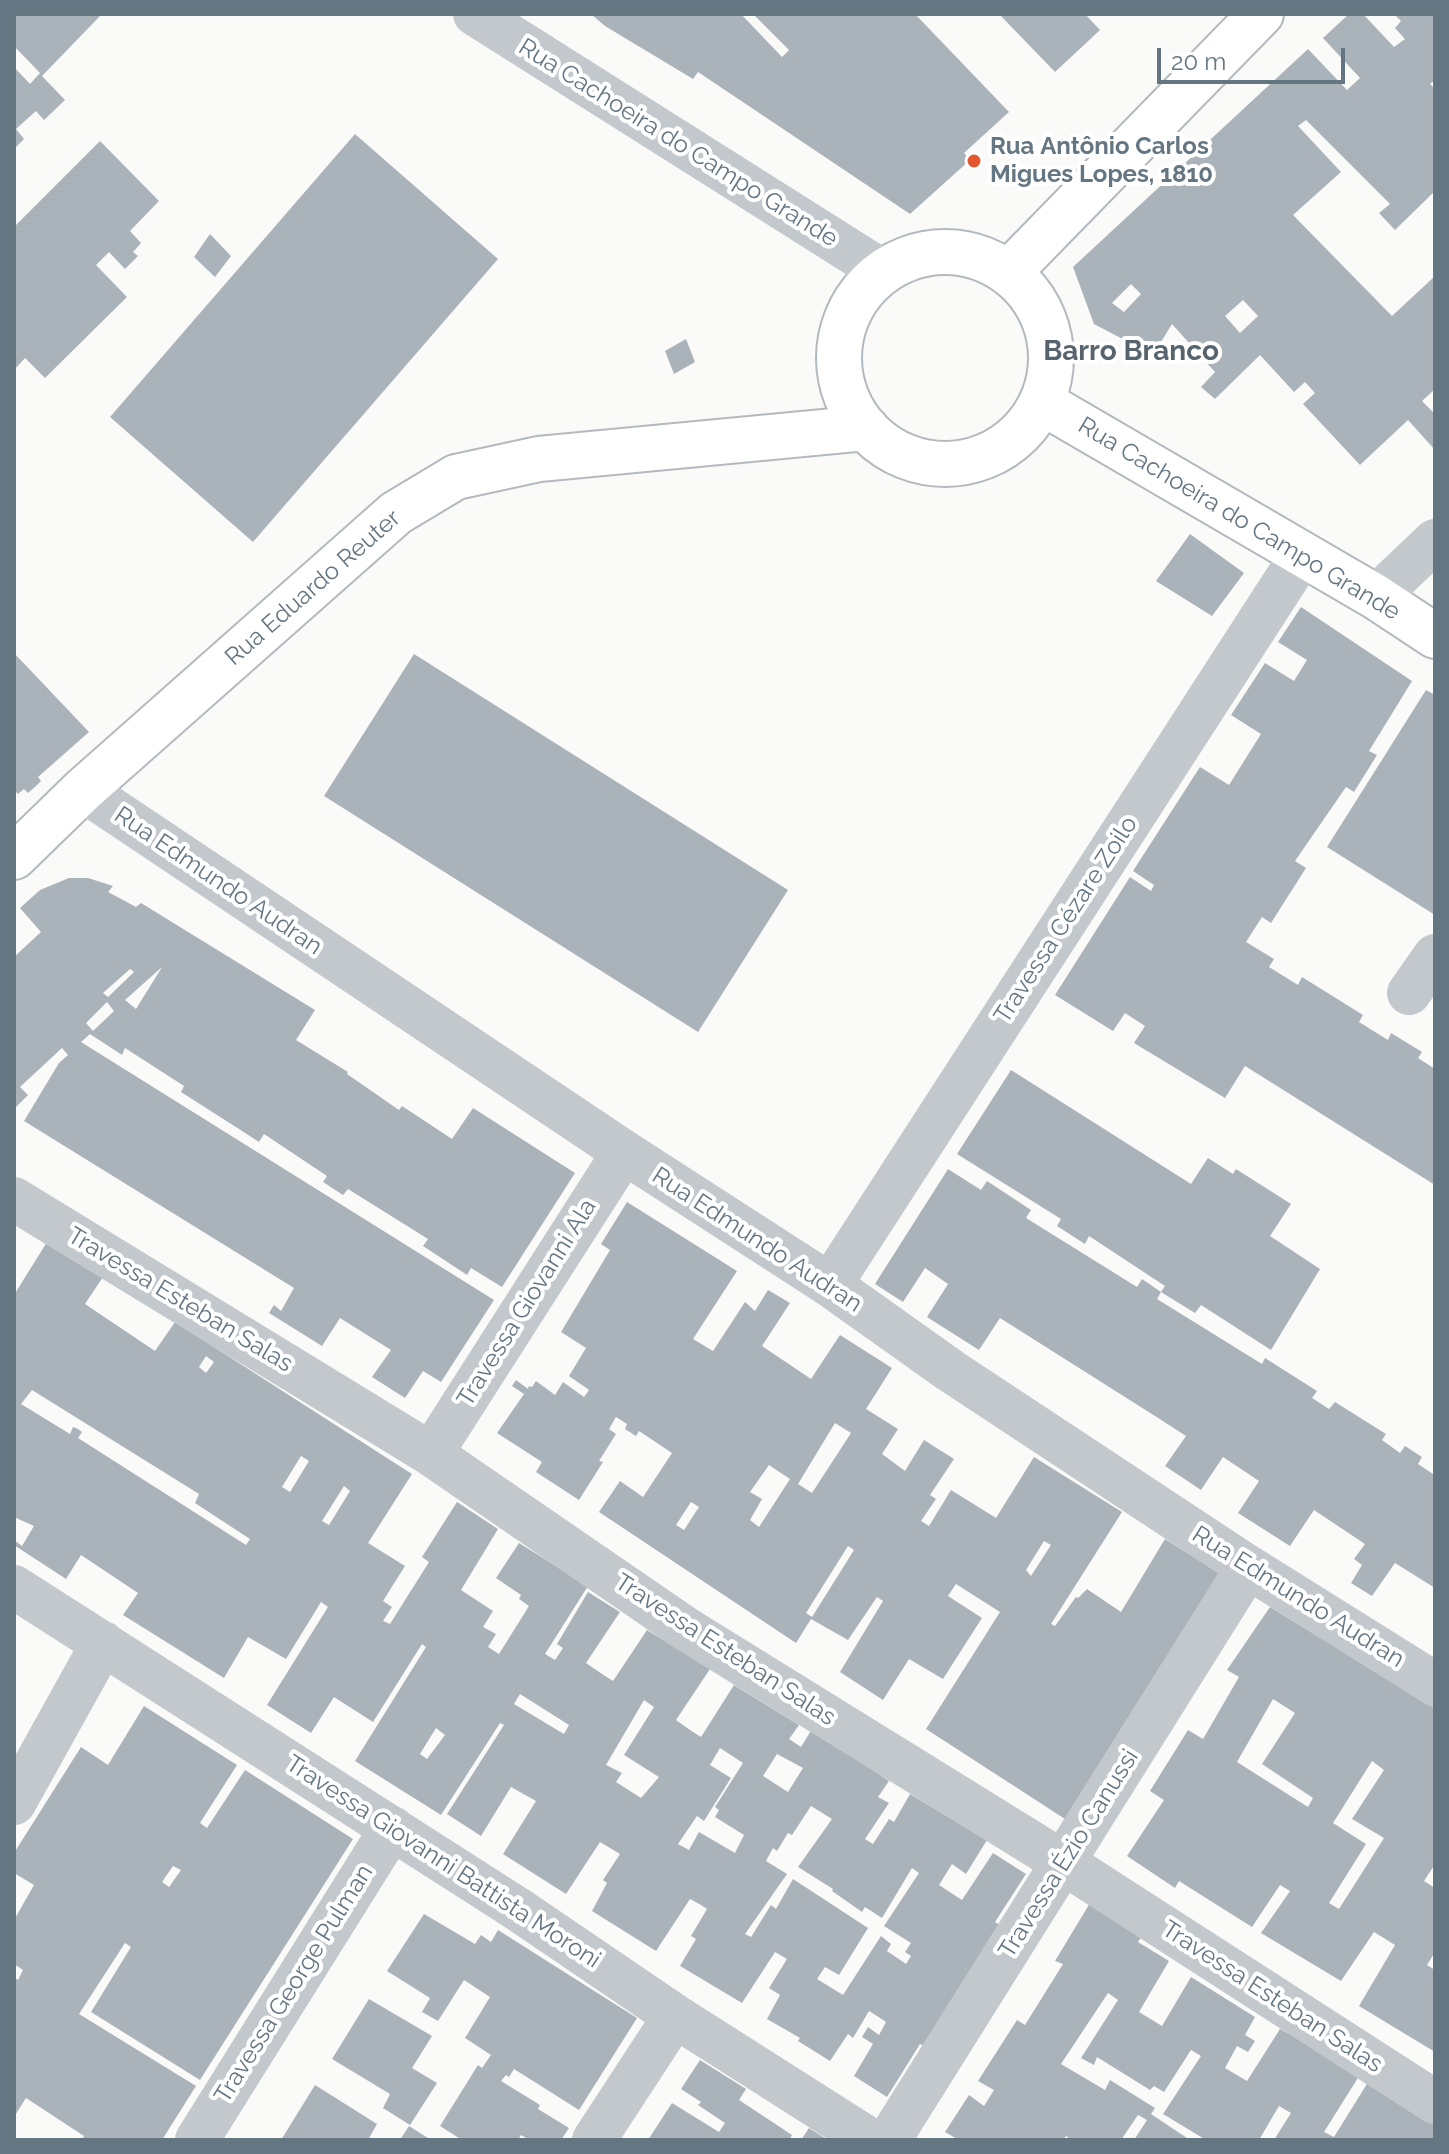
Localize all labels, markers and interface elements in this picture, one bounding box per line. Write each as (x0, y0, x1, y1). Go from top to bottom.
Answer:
scale bar (1161, 32, 1349, 82)
street label: Rua Cachoeira do Campo Grande (513, 33, 843, 253)
text: 20 m (1171, 47, 1226, 76)
place label: Rua Antônio Carlos Migues Lopes, 1810 (990, 133, 1213, 189)
marker: Rua Antônio Carlos Migues Lopes, 1810 (965, 152, 983, 170)
district label: Barro Branco (1043, 335, 1219, 369)
street label: Rua Cachoeira do Campo Grande (1073, 411, 1405, 627)
street label: Rua Eduardo Reuter (219, 504, 407, 672)
street label: Rua Edmundo Audran (109, 801, 327, 961)
street label: Travessa Cézare Zoilo (988, 811, 1144, 1029)
street label: Rua Edmundo Audran (647, 1161, 867, 1319)
street label: Travessa Giovanni Ala (451, 1194, 603, 1412)
street label: Travessa Esteban Salas (62, 1221, 298, 1379)
street label: Rua Edmundo Audran (1187, 1520, 1409, 1674)
street label: Travessa Esteban Salas (609, 1568, 841, 1732)
street label: Travessa Ézio Canussi (993, 1744, 1145, 1964)
street label: Travessa Giovanni Battista Moroni (280, 1749, 606, 1975)
street label: Travessa George Pulman (209, 1859, 379, 2109)
street label: Travessa Esteban Salas (1156, 1915, 1388, 2079)

